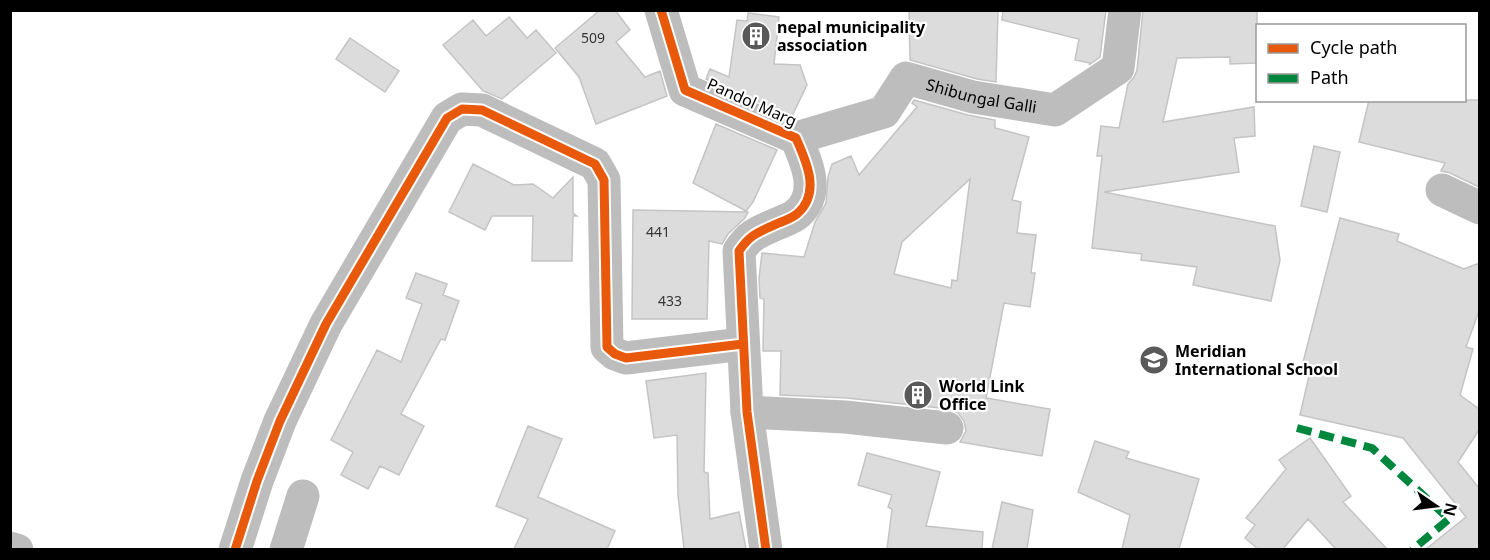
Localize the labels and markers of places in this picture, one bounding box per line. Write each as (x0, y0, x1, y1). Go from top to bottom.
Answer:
place label: nepal municipality association (777, 16, 926, 56)
building icon: nepal municipality association (740, 20, 772, 52)
place label: Meridian International School (1175, 340, 1338, 380)
school or university icon: Meridian International School (1138, 344, 1170, 376)
place label: World Link Office (939, 375, 1024, 415)
building icon: World Link Office (902, 379, 934, 411)

